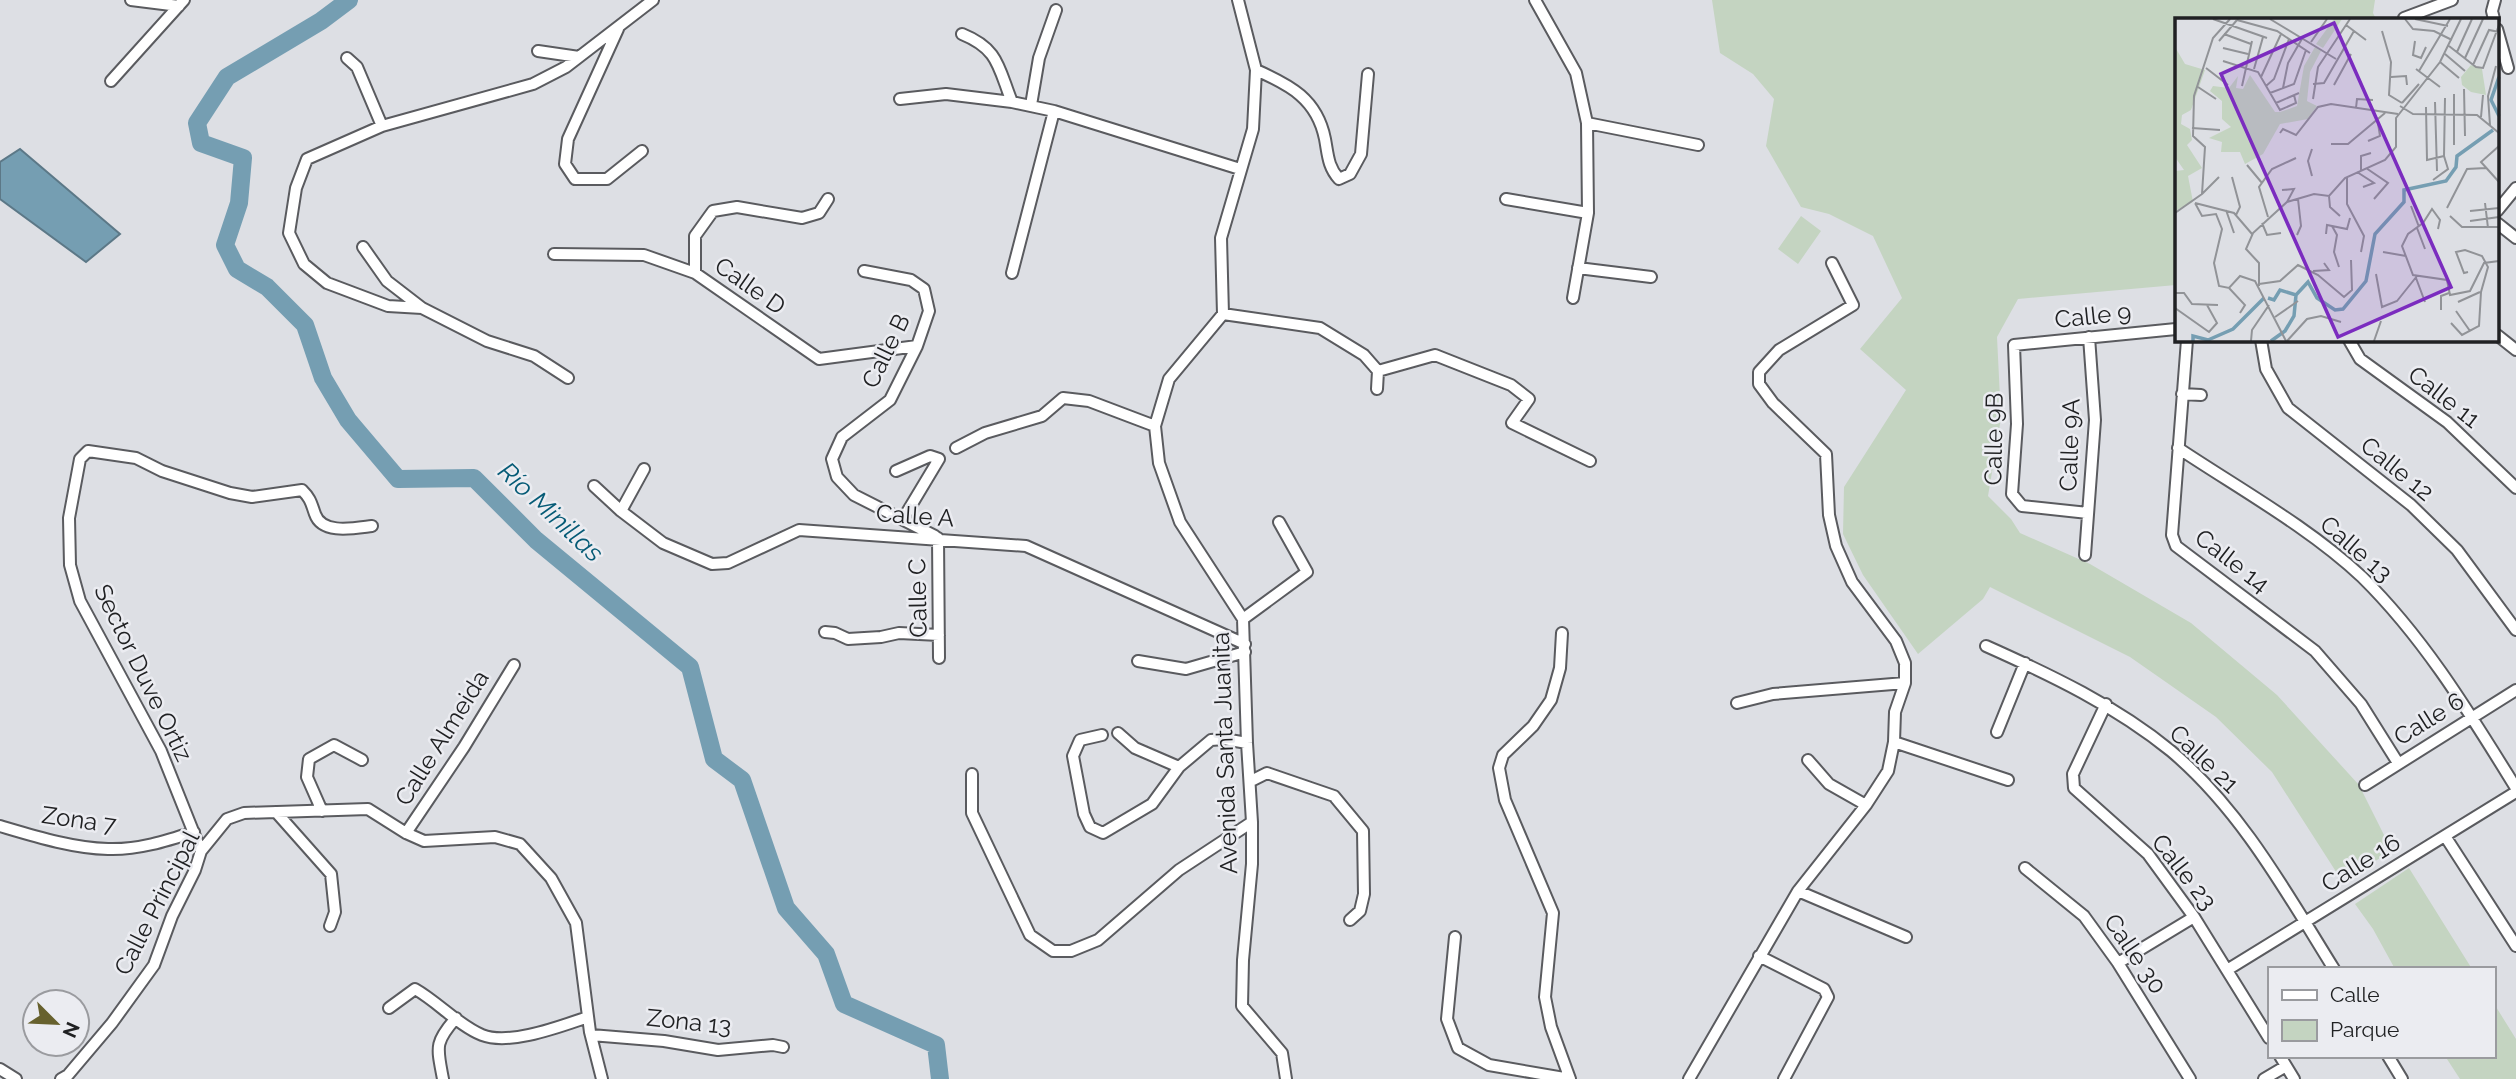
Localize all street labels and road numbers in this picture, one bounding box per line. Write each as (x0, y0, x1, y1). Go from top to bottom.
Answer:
street label: Calle D (709, 251, 791, 320)
street label: Calle 9 (2053, 297, 2133, 334)
street label: Calle B (855, 309, 916, 393)
street label: Calle 11 (2403, 360, 2486, 434)
street label: Calle 9B (1978, 392, 2009, 486)
street label: Calle 9A (2053, 398, 2086, 492)
street label: Calle 12 (2355, 430, 2440, 507)
street label: Calle A (875, 498, 955, 533)
street label: Calle 13 (2314, 509, 2398, 588)
street label: Calle 14 (2189, 523, 2275, 599)
street label: Calle C (902, 558, 933, 638)
street label: Sector Duve Ortiz (88, 580, 199, 766)
street label: Avenida Santa Juanita (1206, 631, 1243, 875)
street label: Calle Almeida (388, 665, 495, 811)
street label: Calle 6 (2388, 686, 2469, 751)
street label: Calle 21 (2163, 718, 2245, 799)
street label: Zona 7 (40, 800, 118, 839)
street label: Calle Principal (108, 825, 206, 980)
street label: Calle 16 (2316, 827, 2406, 898)
street label: Calle 23 (2146, 828, 2223, 915)
street label: Calle 30 (2098, 908, 2173, 999)
street label: Zona 13 (645, 1003, 733, 1040)

